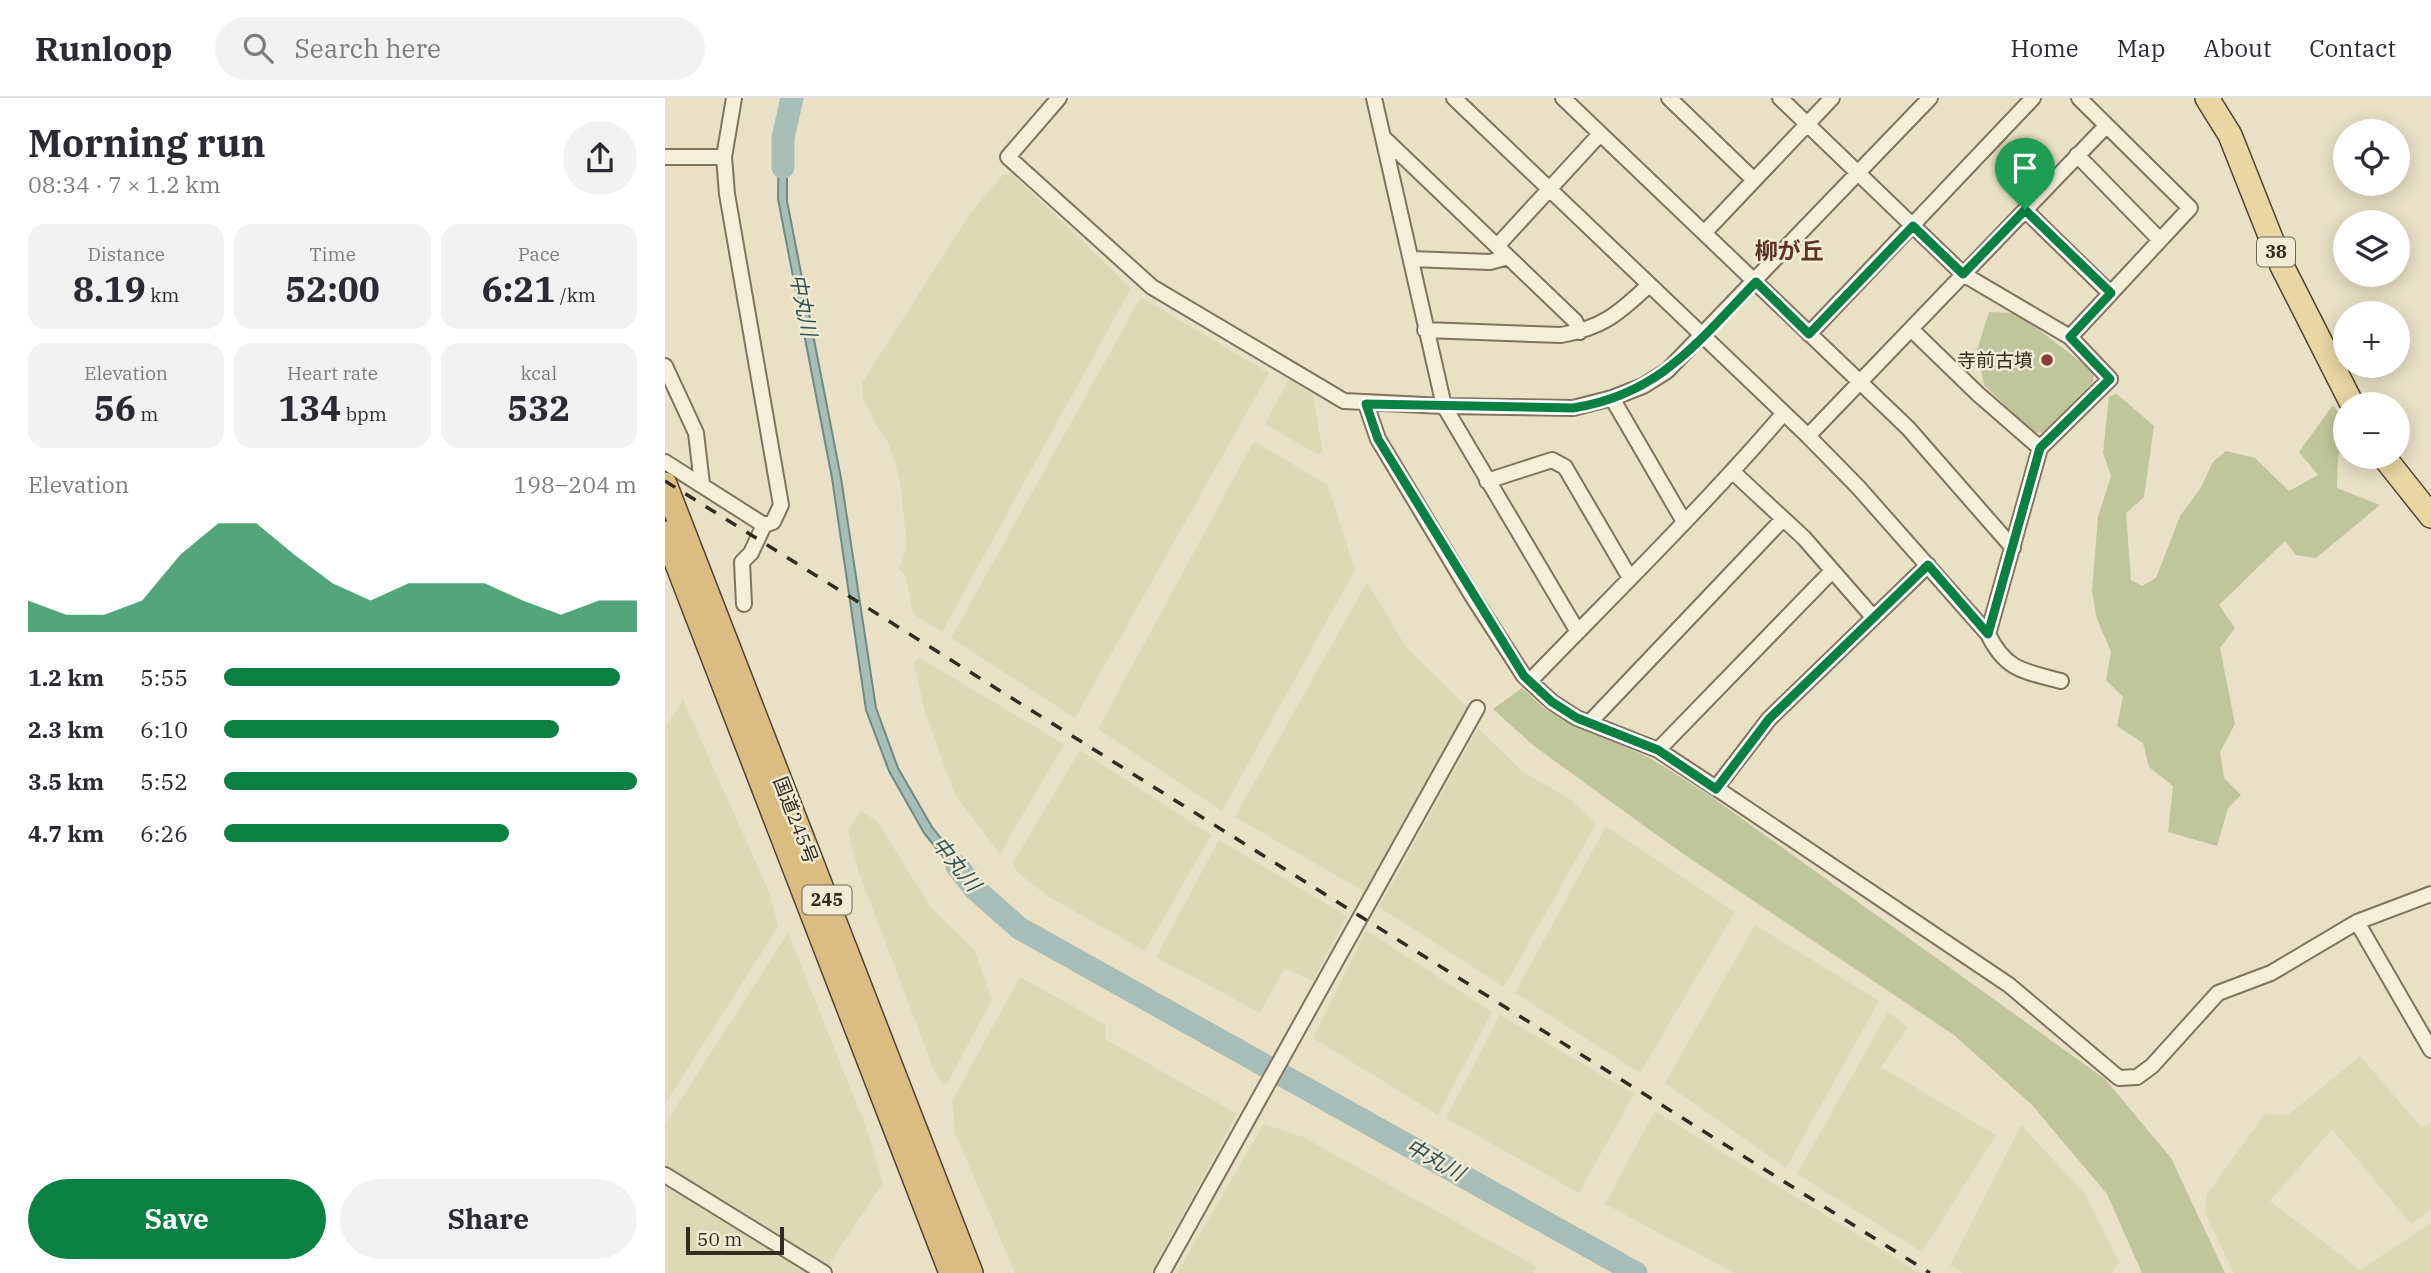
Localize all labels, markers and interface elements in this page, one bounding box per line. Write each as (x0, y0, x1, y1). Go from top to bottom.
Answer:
search box (215, 17, 705, 80)
text: Runloop (35, 27, 173, 70)
icon: search (239, 29, 277, 67)
text: Search here (295, 31, 441, 65)
text: Home (2011, 32, 2079, 64)
text: Map (2117, 32, 2165, 64)
text: About (2203, 32, 2271, 64)
text: Contact (2309, 32, 2396, 64)
text: Morning run (28, 118, 266, 167)
map controls (2333, 119, 2410, 469)
button: locate (2333, 119, 2410, 196)
button: share (563, 121, 637, 195)
pin (1995, 138, 2055, 210)
icon: arrive (2006, 149, 2044, 187)
text: 08:34 · 7 × 1.2 km (28, 169, 221, 199)
button: layers (2333, 210, 2410, 287)
district label: 柳が丘 (1755, 235, 1824, 265)
road number: 38 (2257, 238, 2295, 266)
text: Distance (87, 242, 165, 266)
text: Time (309, 242, 356, 266)
text: Pace (518, 242, 560, 266)
text: 8.19 (73, 266, 146, 312)
text: 52:00 (285, 266, 380, 312)
text: 6:21 (482, 266, 555, 312)
water label: 中丸川 (784, 271, 824, 340)
text: km (146, 283, 179, 307)
text: /km (555, 283, 596, 307)
button: + (2333, 301, 2410, 378)
place label: 寺前古墳 (1957, 348, 2033, 372)
marker: 寺前古墳 (2039, 352, 2055, 368)
text: Elevation (84, 361, 168, 385)
text: Heart rate (287, 361, 378, 385)
text: kcal (521, 361, 557, 385)
text: 56 (94, 385, 136, 431)
text: 134 (278, 385, 341, 431)
text: 532 (507, 385, 570, 431)
button: − (2333, 392, 2410, 469)
text: m (136, 402, 158, 426)
text: bpm (341, 402, 387, 426)
text: Elevation (28, 469, 129, 499)
text: 198–204 m (513, 469, 637, 499)
text: 1.2 km (28, 662, 104, 692)
text: 5:55 (140, 662, 188, 692)
text: 2.3 km (28, 714, 104, 744)
text: 6:10 (140, 714, 188, 744)
text: 3.5 km (28, 766, 104, 796)
text: 5:52 (140, 766, 188, 796)
street label: 国道245号 (768, 773, 824, 867)
text: 4.7 km (28, 818, 104, 848)
text: 6:26 (140, 818, 188, 848)
water label: 中丸川 (926, 830, 989, 898)
road number: 245 (803, 886, 851, 914)
water label: 中丸川 (1401, 1132, 1472, 1188)
button: Save (28, 1179, 326, 1259)
button: Share (340, 1179, 637, 1259)
scale bar (686, 1224, 784, 1256)
text: 50 m (697, 1227, 742, 1251)

